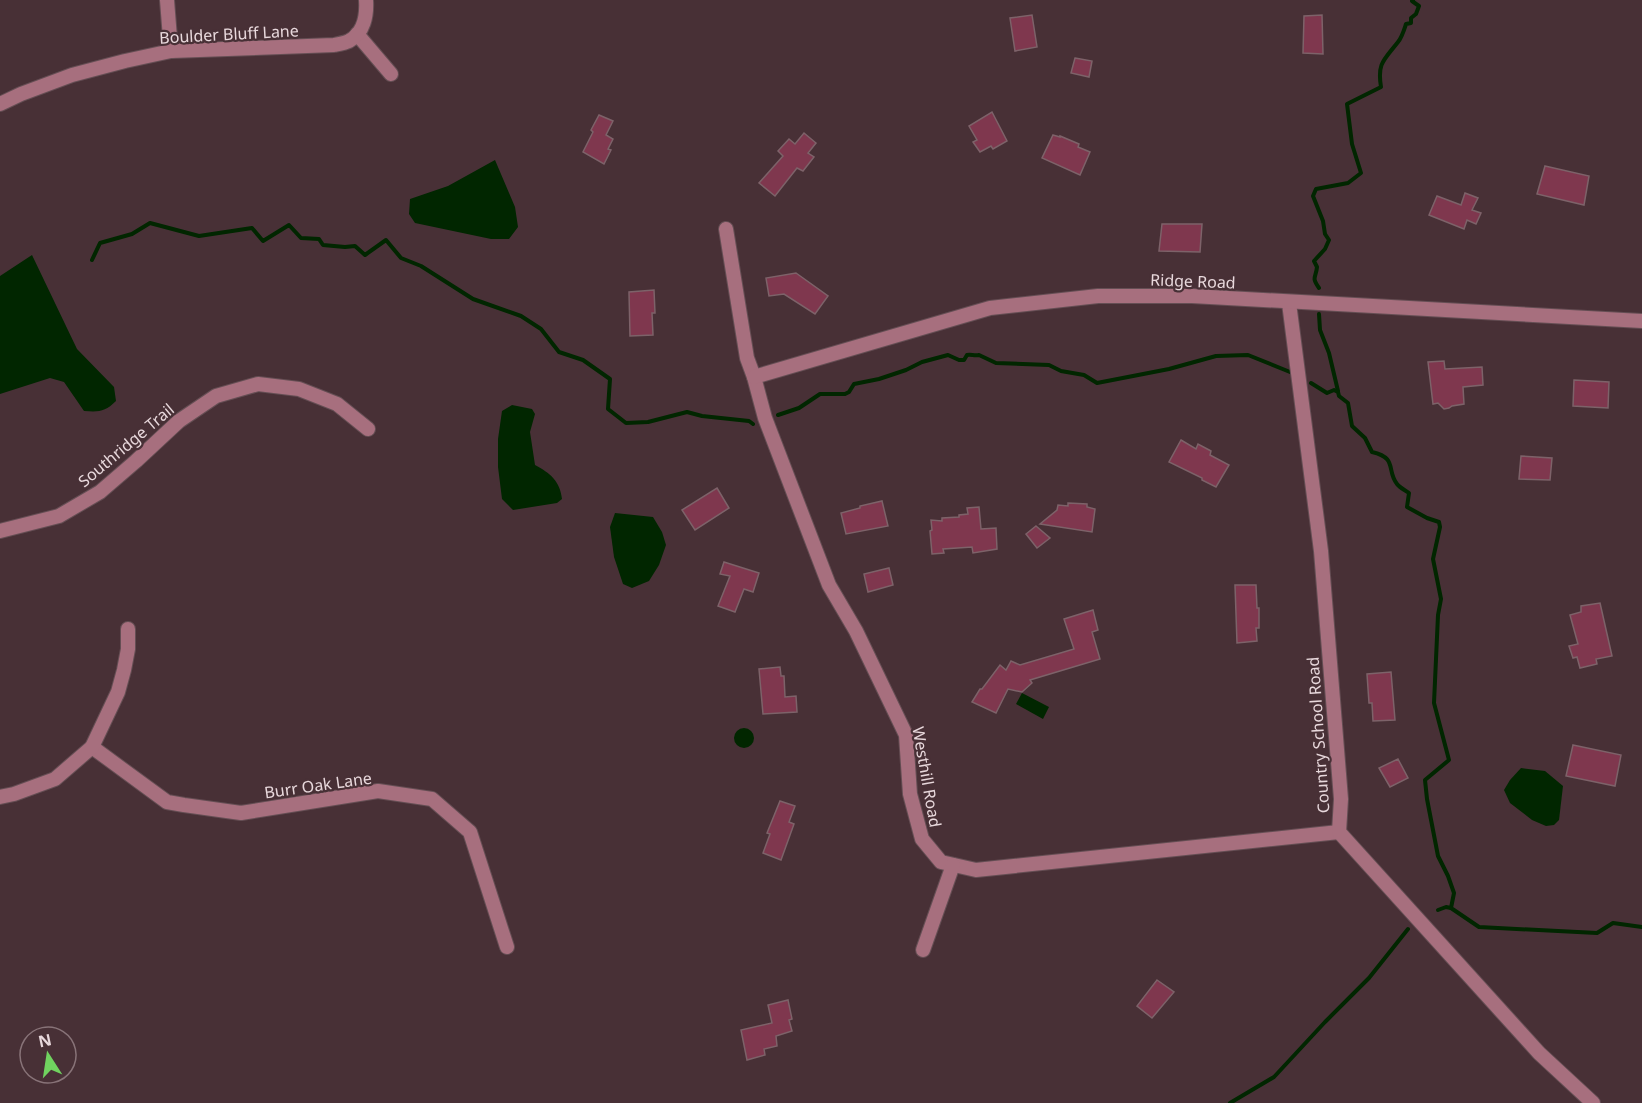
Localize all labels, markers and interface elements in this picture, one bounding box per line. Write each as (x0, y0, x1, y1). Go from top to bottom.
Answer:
street label: Boulder Bluff Lane (159, 19, 299, 49)
street label: Ridge Road (1150, 269, 1236, 293)
street label: Southridge Trail (73, 398, 179, 492)
street label: Country School Road (1302, 656, 1334, 814)
street label: Westhill Road (907, 725, 947, 829)
street label: Burr Oak Lane (263, 767, 373, 803)
north arrow (18, 1025, 78, 1085)
text: N (36, 1028, 54, 1052)

